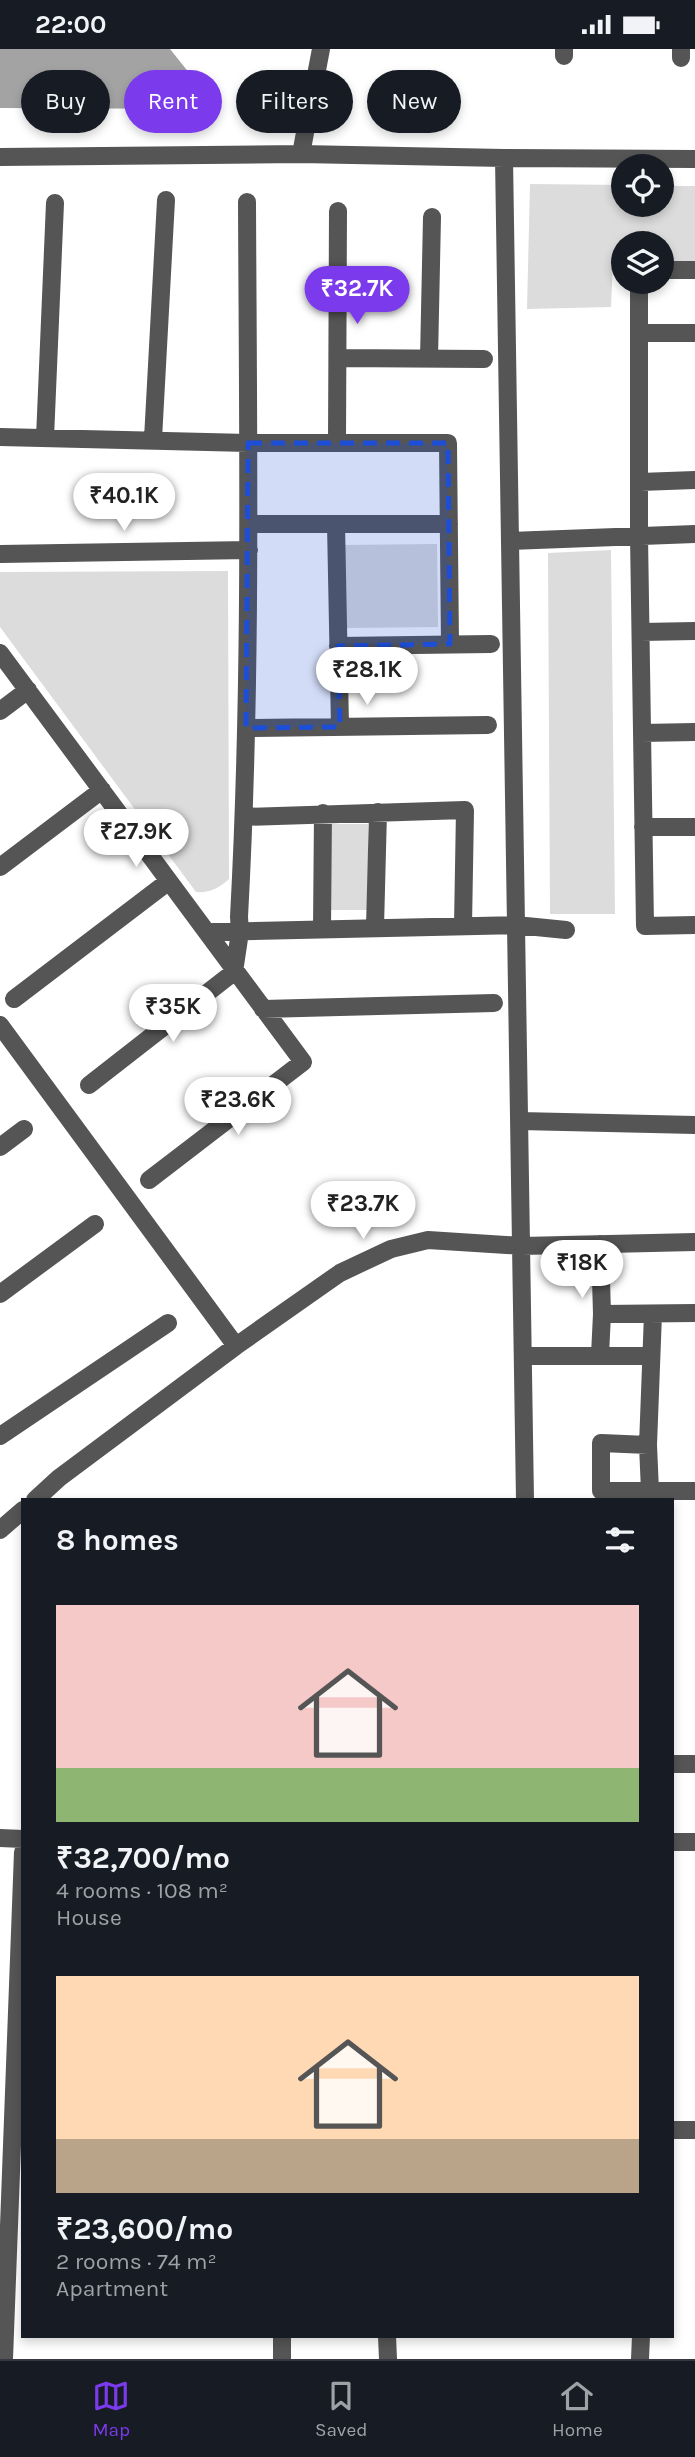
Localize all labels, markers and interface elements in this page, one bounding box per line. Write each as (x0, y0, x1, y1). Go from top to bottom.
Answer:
text: 22:00 (35, 9, 106, 40)
chip: Buy (21, 70, 110, 133)
chip: Rent (124, 70, 222, 133)
chip: Filters (236, 70, 353, 133)
chip: New (367, 70, 461, 133)
map controls (611, 154, 674, 294)
button: locate (611, 154, 674, 217)
button: layers (611, 231, 674, 294)
pin: ₹32.7K (300, 267, 414, 326)
text: ₹32.7K (321, 275, 393, 302)
pin: ₹40.1K (67, 473, 181, 533)
text: ₹40.1K (89, 482, 159, 509)
pin: ₹28.1K (310, 647, 424, 707)
text: ₹28.1K (332, 656, 402, 683)
pin: ₹27.9K (79, 809, 193, 869)
text: ₹27.9K (100, 818, 172, 845)
pin: ₹35K (132, 985, 214, 1044)
text: ₹35K (145, 993, 201, 1020)
pin: ₹23.6K (181, 1077, 295, 1137)
text: ₹23.6K (200, 1086, 276, 1113)
pin: ₹23.7K (306, 1181, 420, 1241)
text: ₹23.7K (327, 1190, 399, 1217)
pin: ₹18K (541, 1241, 623, 1300)
text: ₹18K (556, 1249, 608, 1276)
icon: filters (601, 1521, 639, 1559)
text: 8 homes (56, 1522, 179, 1558)
icon: home (285, 1650, 411, 1776)
text: ₹32,700/mo (56, 1840, 230, 1876)
text: 4 rooms · 108 m² (56, 1877, 228, 1904)
text: House (56, 1904, 122, 1931)
icon: home (285, 2021, 411, 2147)
text: ₹23,600/mo (56, 2211, 233, 2247)
text: 2 rooms · 74 m² (56, 2248, 217, 2275)
text: Apartment (56, 2275, 168, 2302)
tab: Map (92, 2377, 130, 2441)
tab: Saved (315, 2377, 367, 2441)
tab: Home (552, 2377, 603, 2441)

